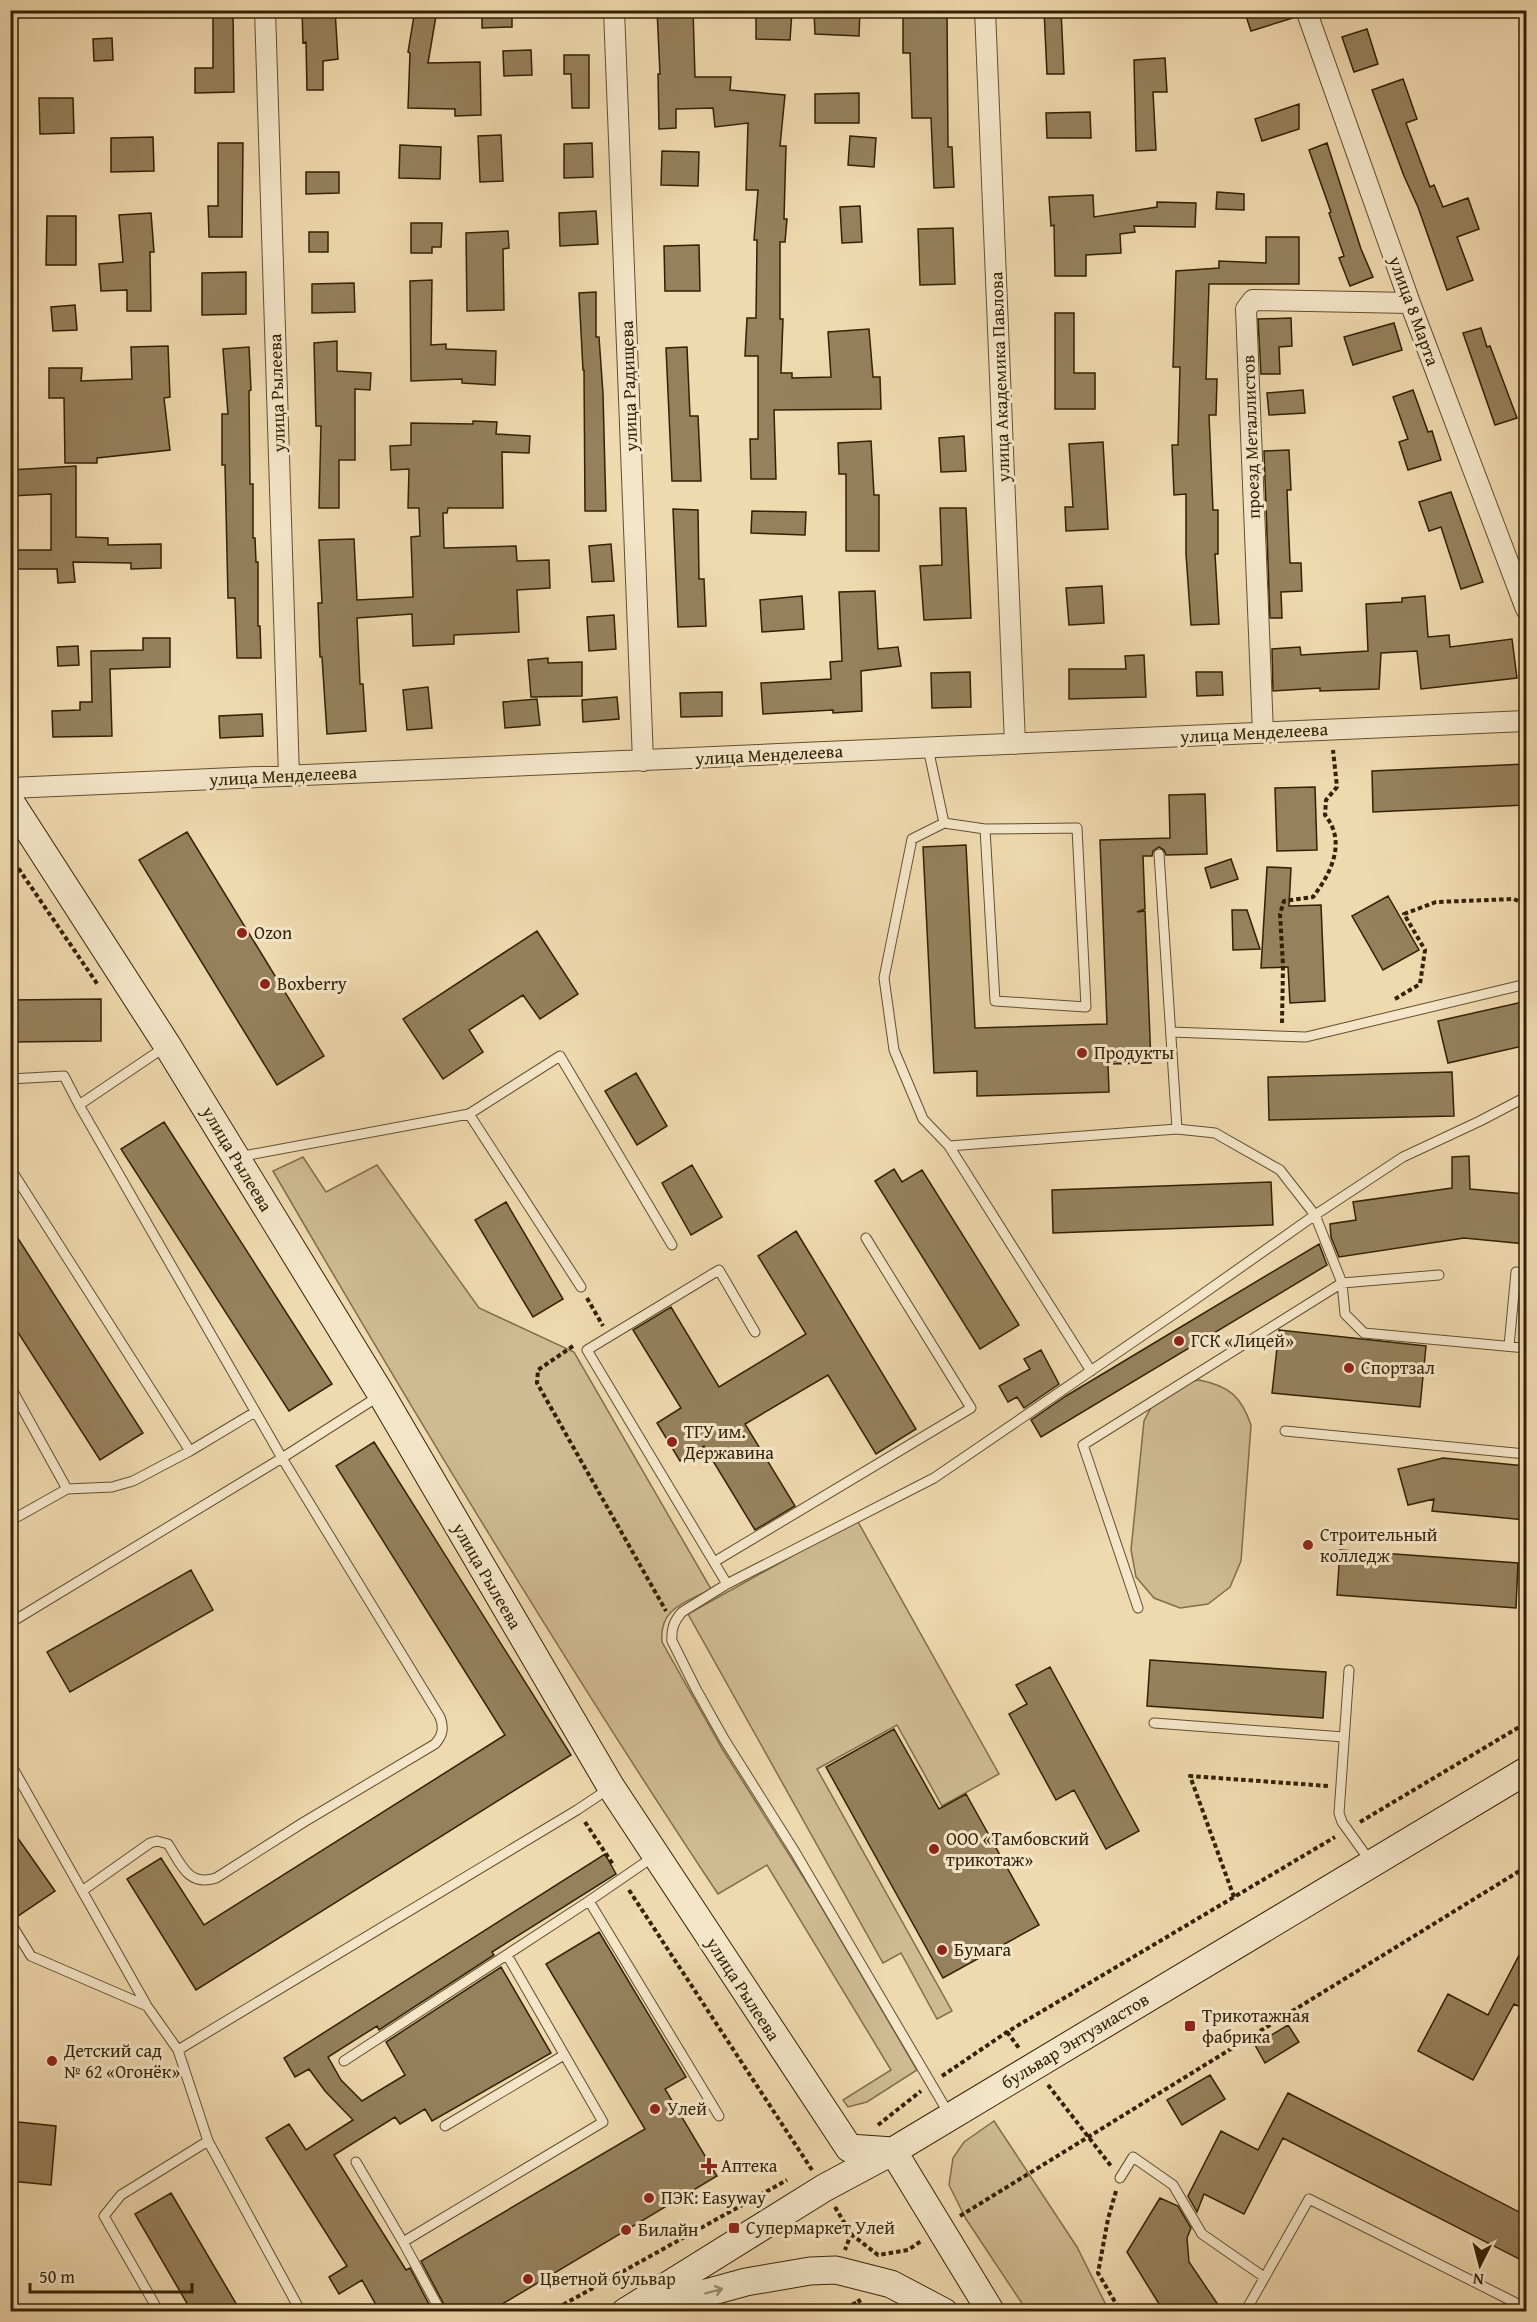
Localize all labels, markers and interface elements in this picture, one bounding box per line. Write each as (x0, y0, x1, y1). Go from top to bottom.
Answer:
street label: улица 8 Марта (1382, 251, 1447, 370)
street label: улица Академика Павлова (982, 271, 1017, 484)
street label: улица Радищева (613, 320, 644, 453)
street label: улица Рылеева (261, 333, 292, 454)
street label: проезд Металлистов (1234, 354, 1267, 519)
street label: улица Менделеева (1178, 715, 1329, 750)
street label: улица Менделеева (693, 737, 844, 772)
street label: улица Менделеева (207, 758, 358, 793)
place label: Ozon (254, 919, 292, 946)
marker: Ozon (235, 926, 249, 940)
place label: Boxberry (277, 970, 347, 997)
marker: Boxberry (258, 977, 272, 991)
place label: Продукты (1094, 1039, 1175, 1066)
marker: Продукты (1075, 1046, 1089, 1060)
street label: улица Рылеева (195, 1100, 280, 1217)
place label: ГСК «Лицей» (1191, 1327, 1294, 1354)
marker: ГСК «Лицей» (1172, 1334, 1186, 1348)
place label: Спортзал (1361, 1354, 1435, 1381)
marker: Спортзал (1342, 1361, 1356, 1375)
place label: ТГУ им. Державина (683, 1418, 774, 1466)
marker: ТГУ им. Державина (665, 1435, 679, 1449)
street label: улица Рылеева (445, 1517, 529, 1634)
place label: Строительный колледж (1320, 1521, 1438, 1569)
marker: Строительный колледж (1301, 1538, 1315, 1552)
place label: ООО «Тамбовский трикотаж» (946, 1825, 1089, 1873)
marker: ООО «Тамбовский трикотаж» (927, 1842, 941, 1856)
street label: улица Рылеева (699, 1931, 787, 2046)
place label: Бумага (954, 1936, 1011, 1963)
marker: Бумага (935, 1943, 949, 1957)
street label: бульвар Энтузиастов (996, 1986, 1154, 2095)
place label: Трикотажная фабрика (1202, 2002, 1310, 2050)
marker: Трикотажная фабрика (1183, 2019, 1197, 2033)
place label: Детский сад № 62 «Огонёк» (63, 2037, 180, 2085)
marker: Детский сад № 62 «Огонёк» (45, 2054, 59, 2068)
place label: Улей (667, 2095, 707, 2122)
marker: Улей (648, 2102, 662, 2116)
place label: Аптека (721, 2152, 778, 2179)
marker: Аптека (702, 2159, 716, 2173)
place label: ПЭК: Easyway (661, 2184, 766, 2211)
marker: ПЭК: Easyway (642, 2191, 656, 2205)
place label: Супермаркет Улей (746, 2214, 895, 2241)
place label: Билайн (638, 2216, 699, 2243)
marker: Супермаркет Улей (727, 2221, 741, 2235)
marker: Билайн (619, 2223, 633, 2237)
north arrow (1450, 2235, 1510, 2295)
scale bar (30, 2256, 192, 2294)
text: 50 m (39, 2263, 75, 2290)
place label: Цветной бульвар (540, 2265, 676, 2292)
text: N (1472, 2267, 1485, 2292)
marker: Цветной бульвар (521, 2272, 535, 2286)
one-way arrow (704, 2285, 723, 2296)

